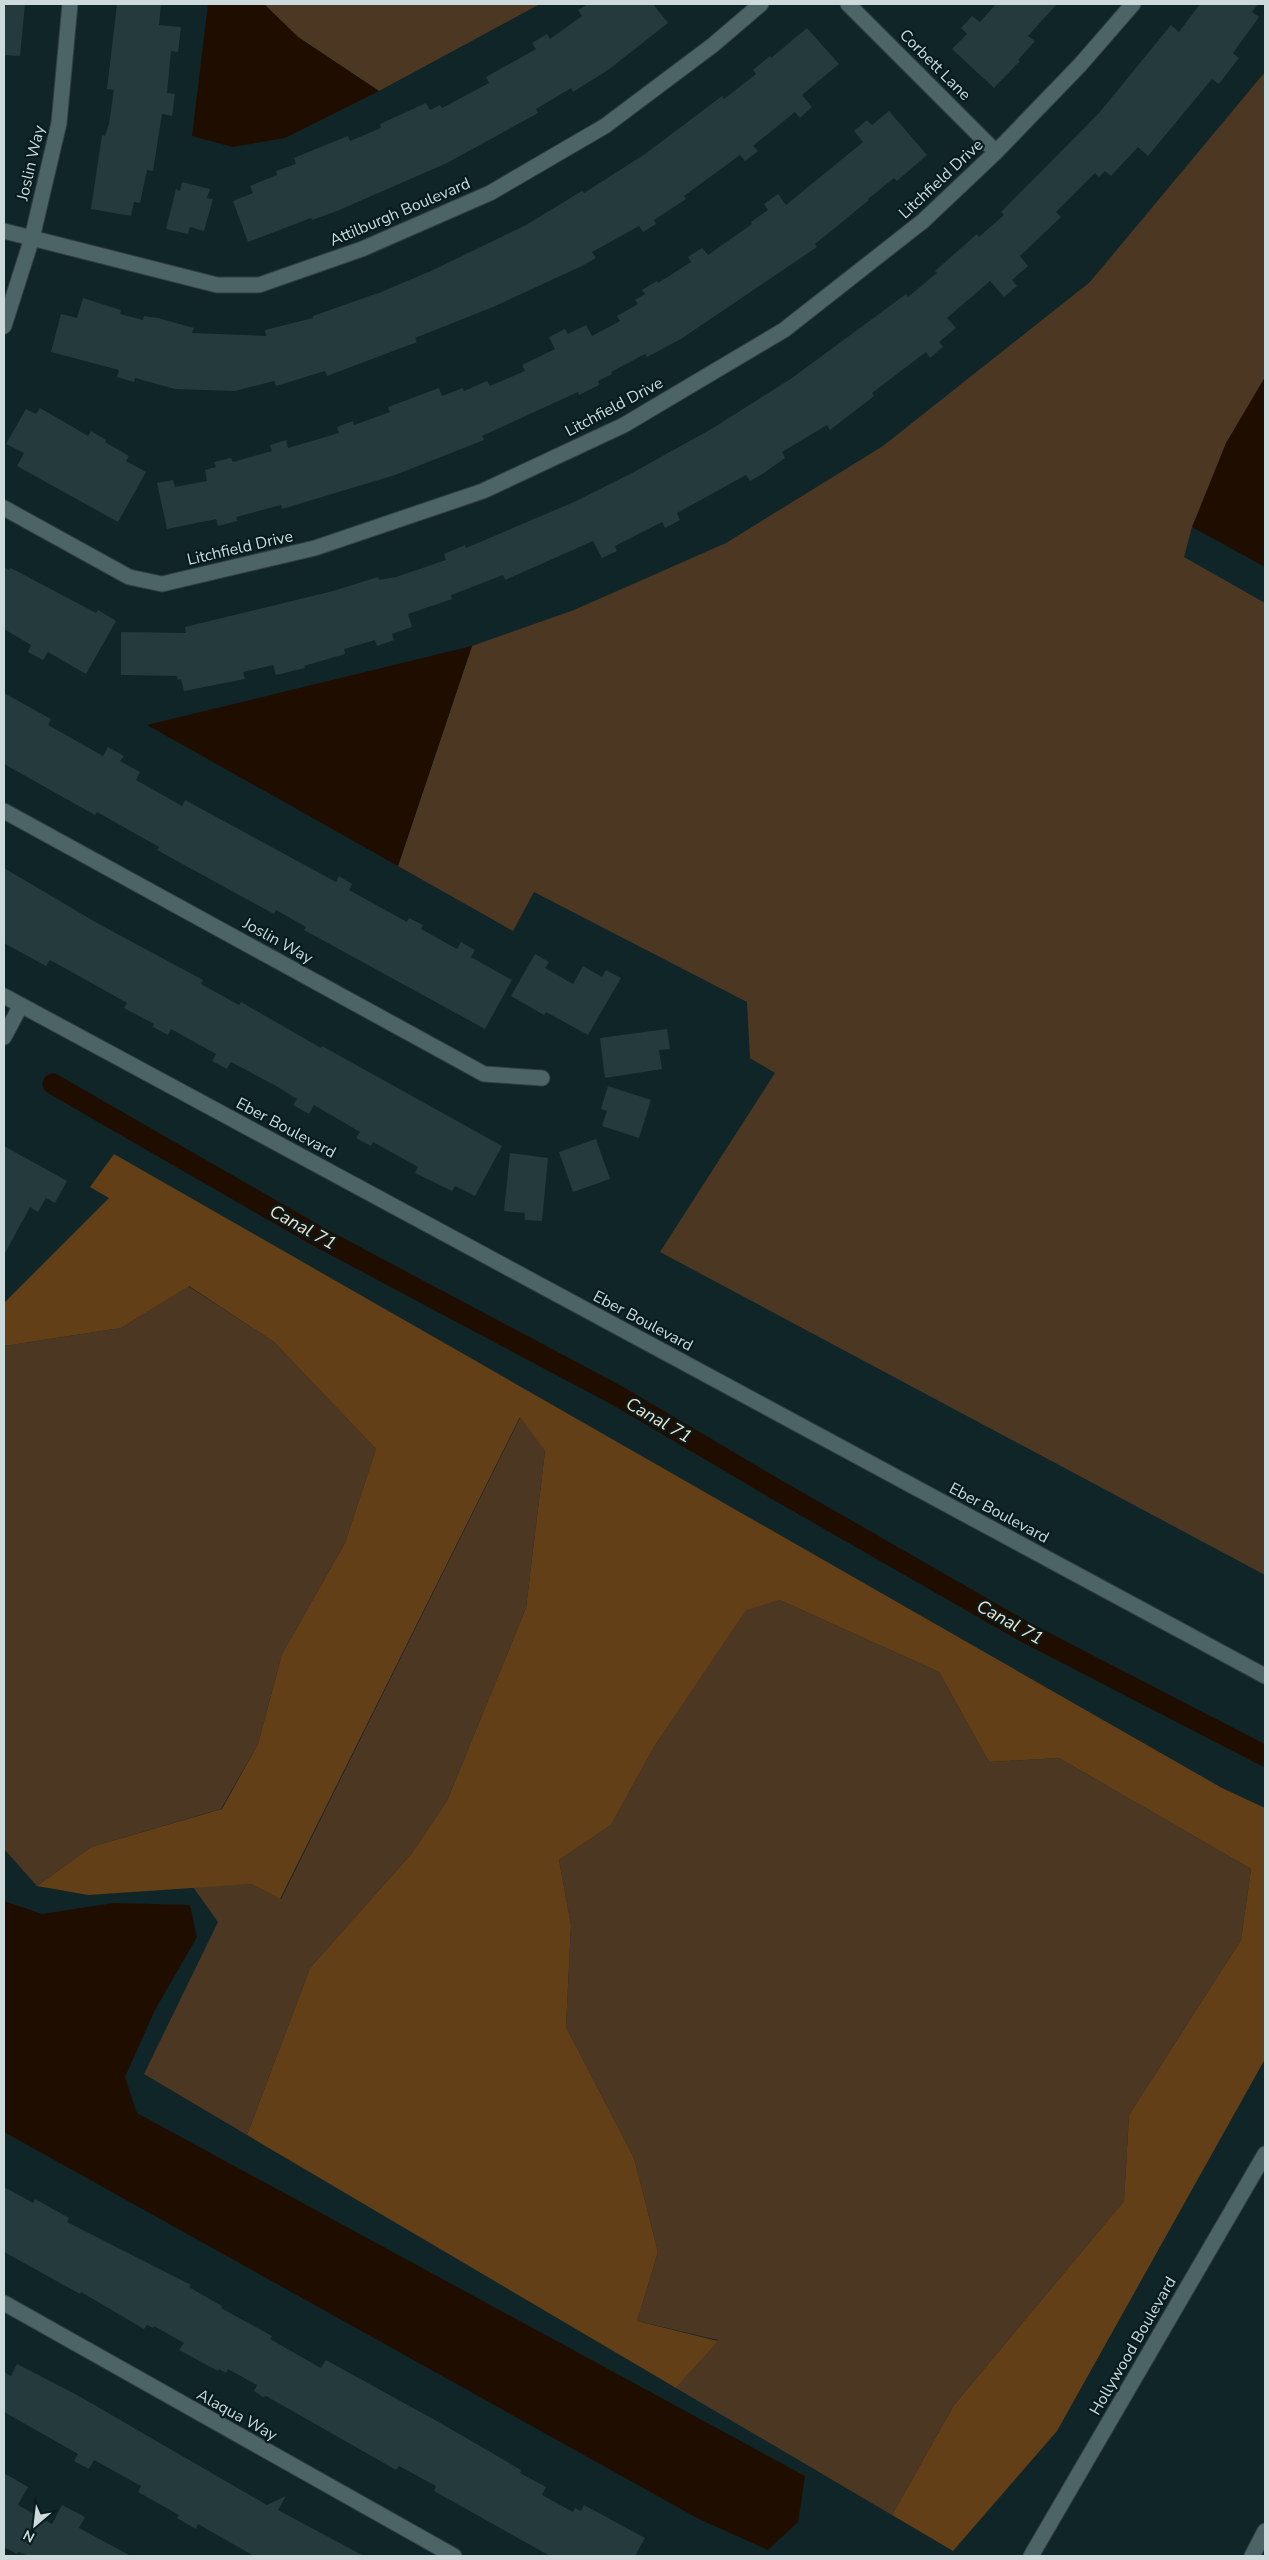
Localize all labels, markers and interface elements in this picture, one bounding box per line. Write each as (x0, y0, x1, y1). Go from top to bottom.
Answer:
street label: Corbett Lane (895, 25, 975, 105)
street label: Joslin Way (11, 122, 51, 204)
street label: Litchfield Drive (894, 134, 988, 224)
street label: Attilburgh Boulevard (326, 172, 474, 252)
street label: Litchfield Drive (561, 372, 667, 442)
street label: Litchfield Drive (185, 525, 295, 571)
street label: Joslin Way (238, 912, 318, 970)
street label: Eber Boulevard (232, 1092, 340, 1164)
water label: Canal 71 (265, 1199, 341, 1255)
street label: Eber Boulevard (589, 1285, 697, 1357)
water label: Canal 71 (622, 1391, 696, 1449)
street label: Eber Boulevard (945, 1477, 1053, 1549)
water label: Canal 71 (972, 1594, 1048, 1650)
street label: Hollywood Boulevard (1084, 2273, 1182, 2419)
street label: Alaqua Way (193, 2384, 282, 2447)
north arrow (10, 2500, 60, 2550)
text: N (20, 2525, 38, 2547)

